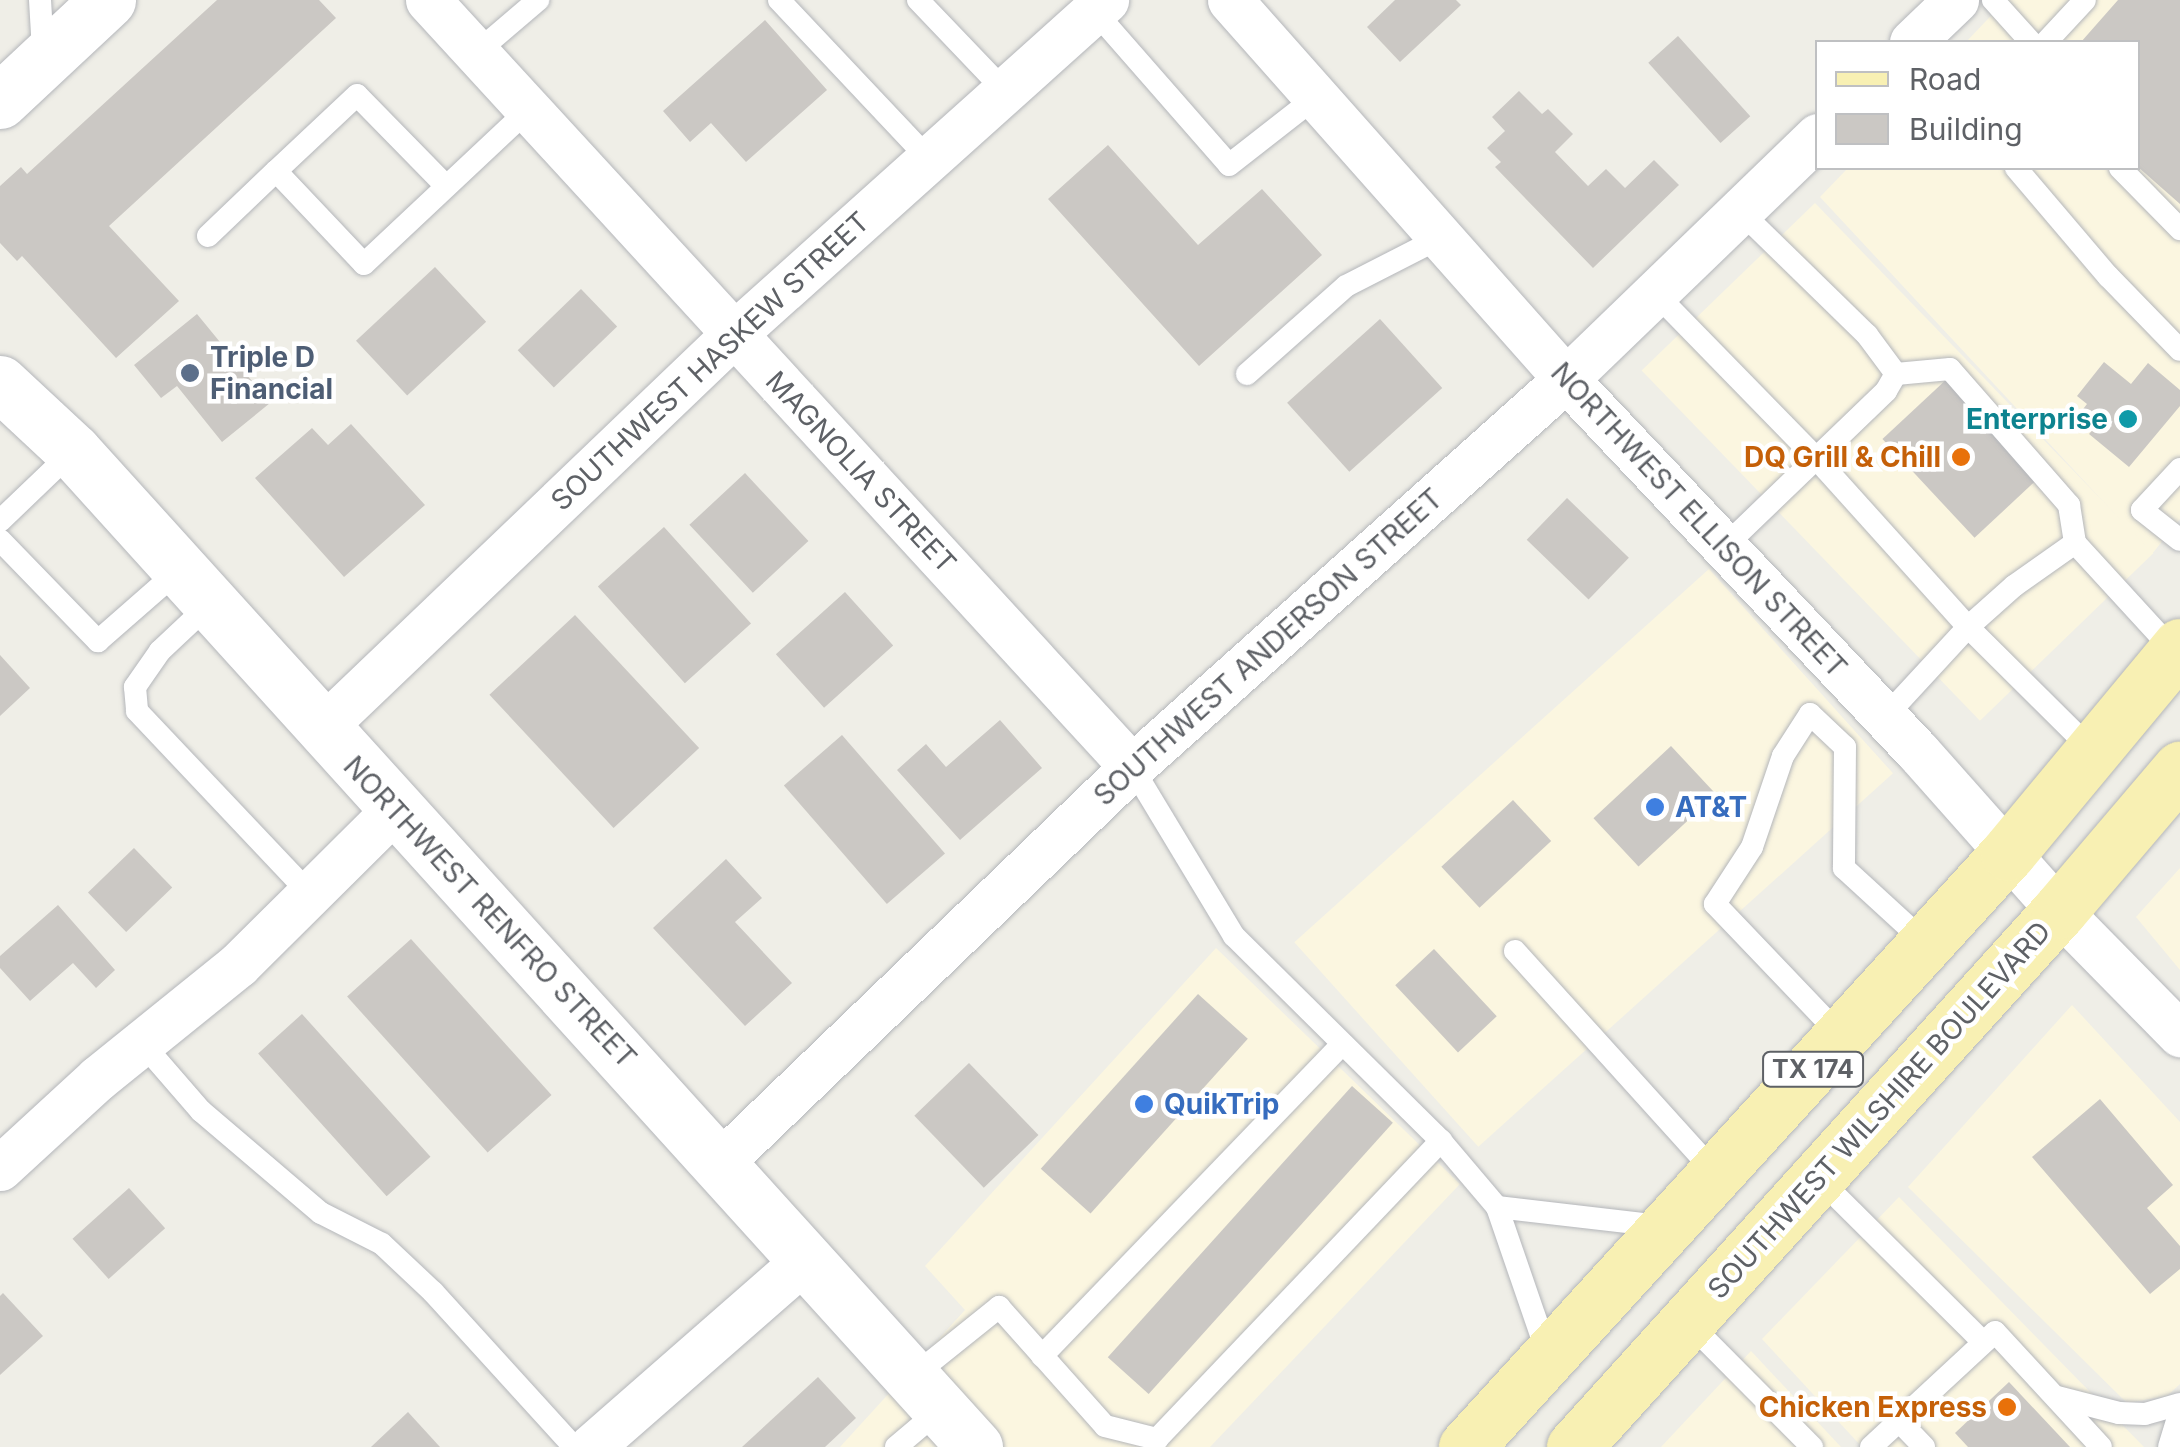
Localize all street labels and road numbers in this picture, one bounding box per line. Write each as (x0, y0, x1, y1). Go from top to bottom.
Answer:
street label: SOUTHWEST HASKEW STREET (544, 205, 876, 517)
street label: NORTHWEST ELLISON STREET (1544, 356, 1854, 684)
street label: MAGNOLIA STREET (759, 364, 963, 580)
street label: SOUTHWEST ANDERSON STREET (1087, 482, 1449, 812)
street label: NORTHWEST RENFRO STREET (337, 749, 643, 1075)
street label: SOUTHWEST WILSHIRE BOULEVARD (1701, 915, 2057, 1305)
road number: TX 174 (1760, 1049, 1866, 1089)

